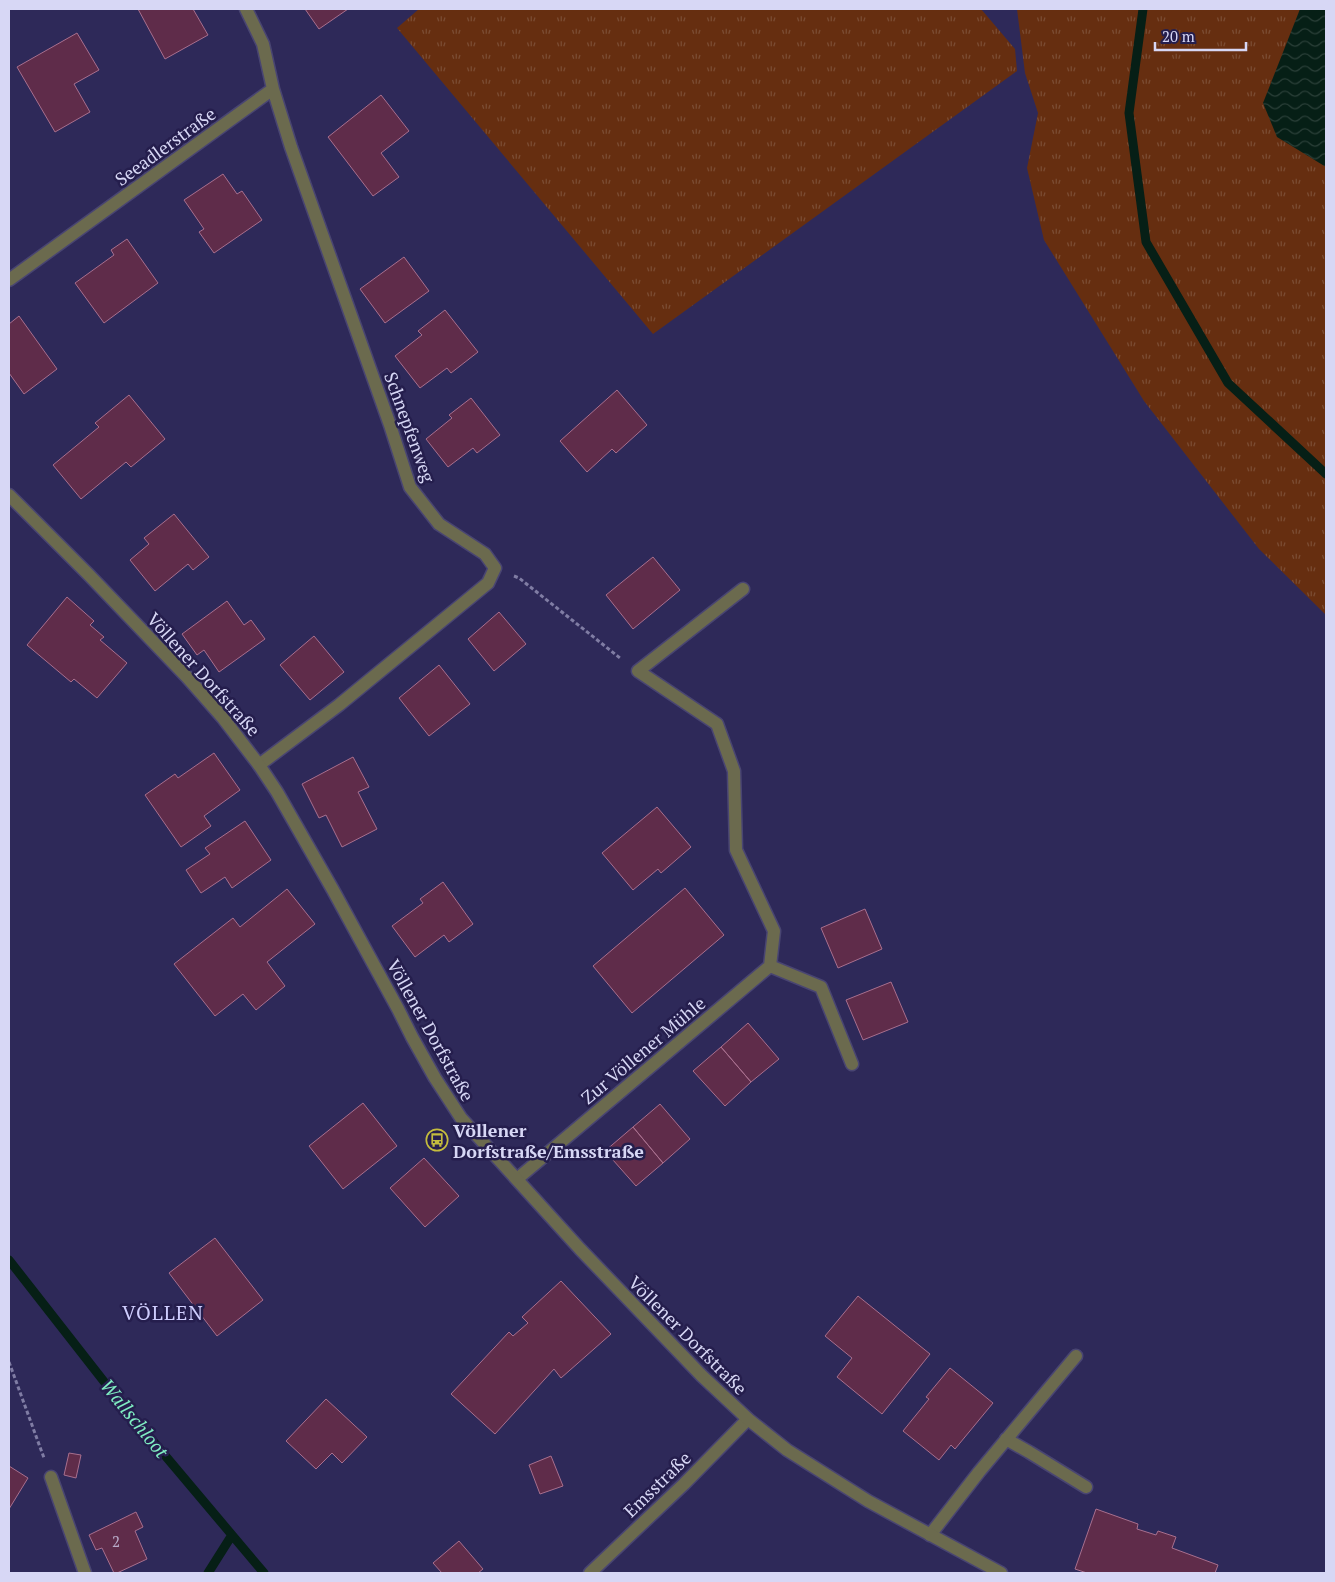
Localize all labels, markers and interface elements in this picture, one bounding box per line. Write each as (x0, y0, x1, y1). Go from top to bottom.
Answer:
scale bar (1155, 20, 1246, 52)
text: 20 m (1162, 26, 1195, 46)
street label: Seeadlerstraße (110, 101, 220, 191)
street label: Schnepfenweg (379, 369, 441, 486)
street label: Völlener Dorfstraße (142, 607, 266, 741)
street label: Völlener Dorfstraße (382, 955, 480, 1105)
street label: Zur Völlener Mühle (576, 991, 710, 1109)
place label: Völlener Dorfstraße/Emsstraße (453, 1118, 644, 1163)
bus stop icon: Völlener Dorfstraße/Emsstraße (425, 1128, 449, 1152)
street label: Völlener Dorfstraße (623, 1270, 753, 1400)
district label: VÖLLEN (122, 1299, 204, 1326)
water label: Wallschloot (95, 1373, 175, 1463)
street label: Emsstraße (618, 1446, 696, 1522)
house number: 2 (112, 1531, 120, 1551)

